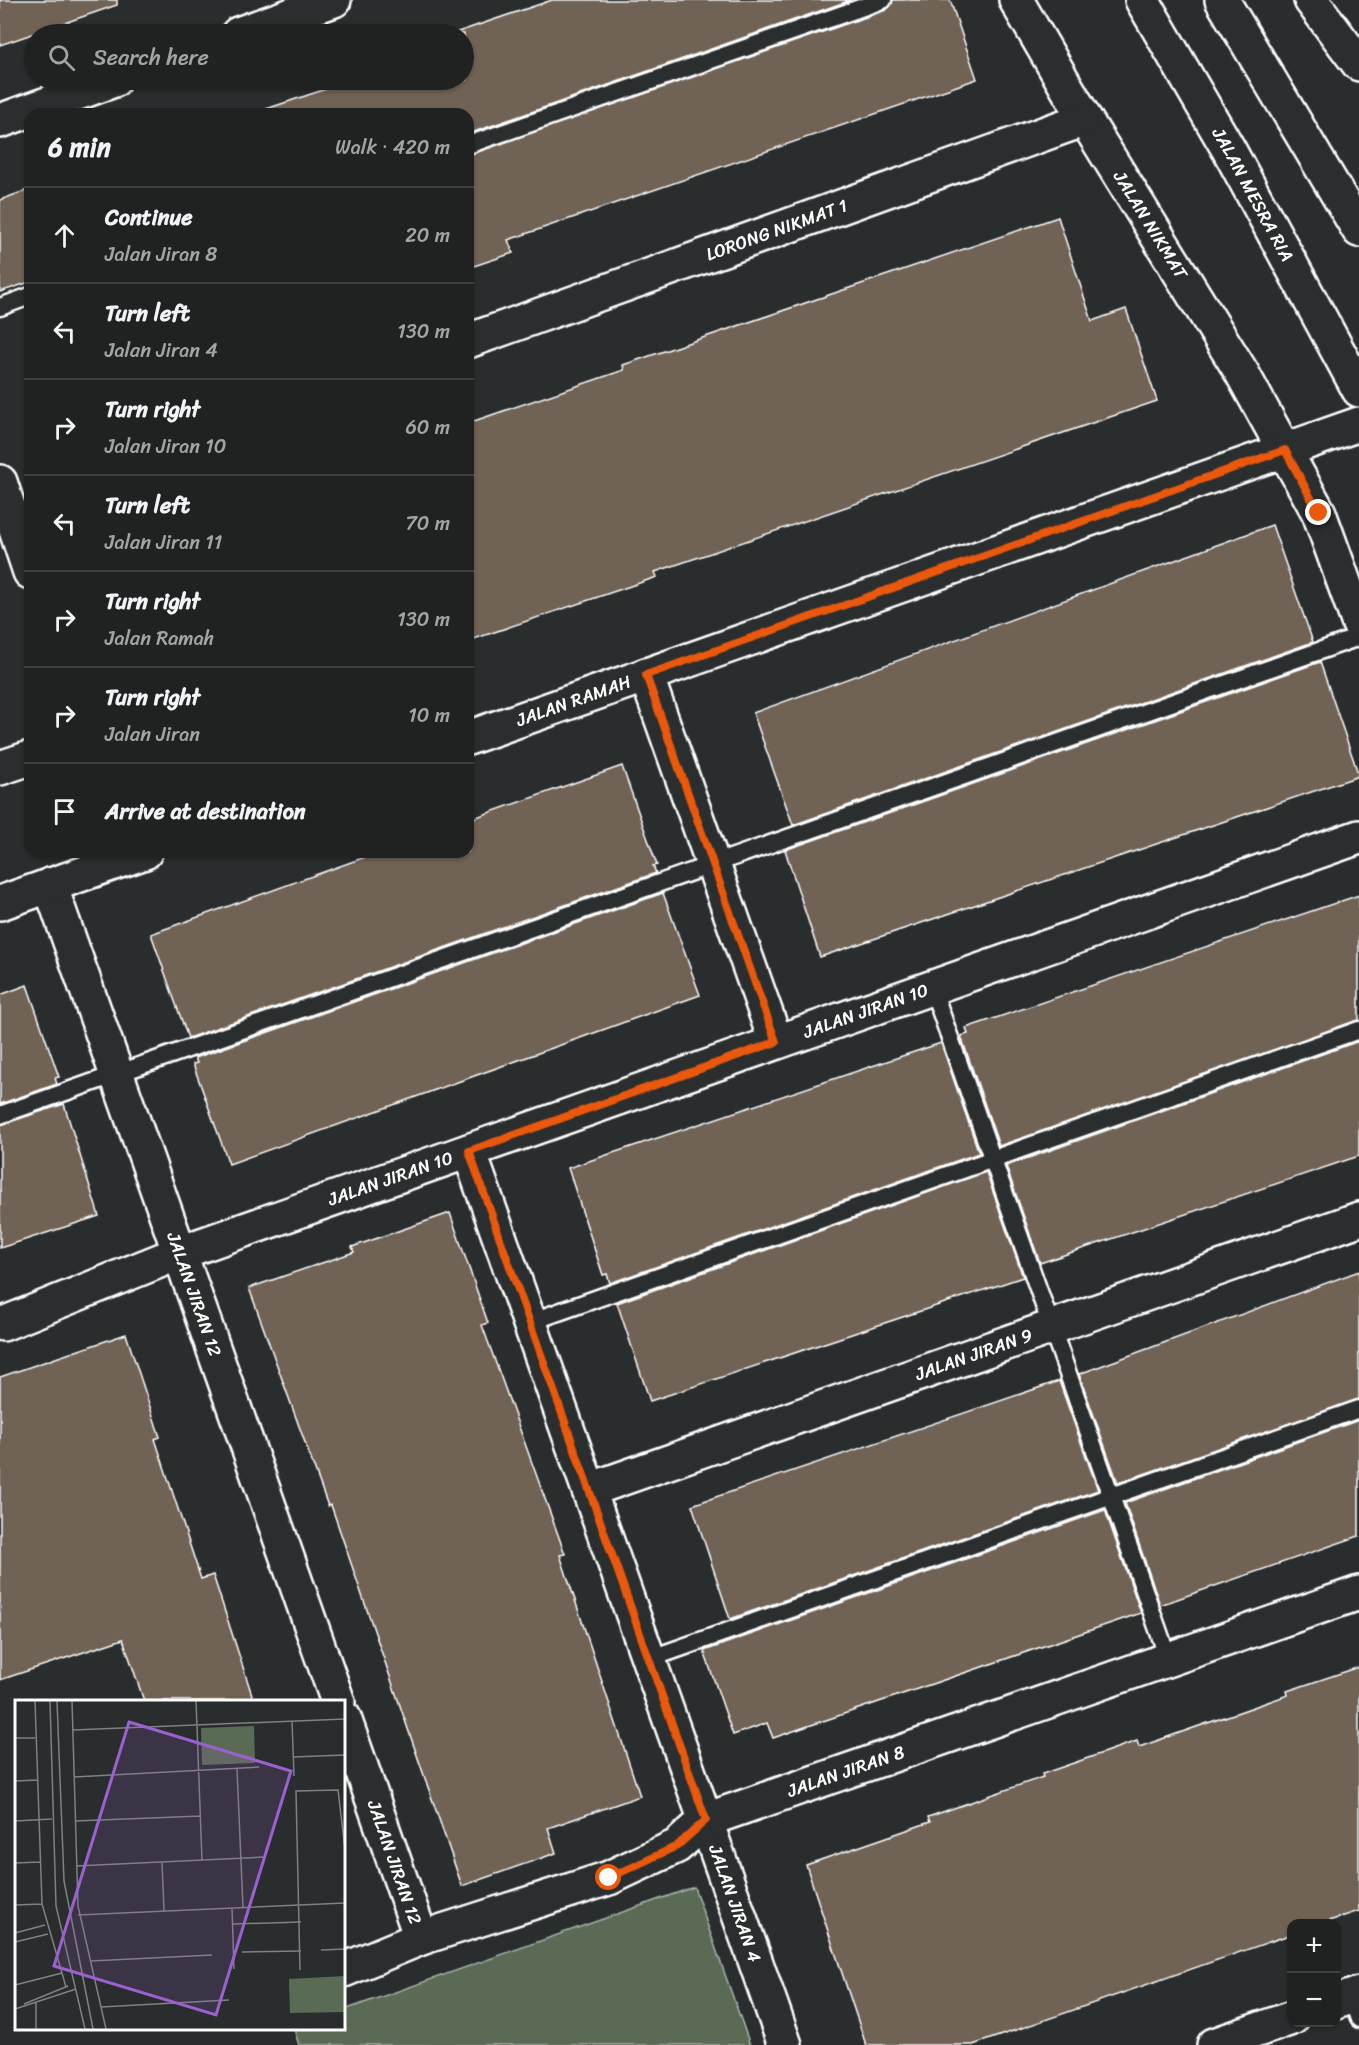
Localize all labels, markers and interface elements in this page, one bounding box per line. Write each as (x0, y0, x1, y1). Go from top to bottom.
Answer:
search box (24, 24, 474, 90)
text: Search here (93, 38, 209, 77)
icon: search (45, 41, 78, 74)
street label: JALAN MESRA RIA (1203, 120, 1303, 268)
text: 6 min (48, 124, 111, 170)
text: Walk · 420 m (335, 130, 450, 165)
street label: JALAN NIKMAT (1104, 163, 1197, 286)
street label: LORONG NIKMAT 1 (701, 190, 852, 270)
text: Continue (105, 198, 193, 237)
text: 20 m (405, 218, 450, 253)
icon: ahead (48, 219, 81, 252)
text: Jalan Jiran 8 (105, 237, 217, 272)
text: Turn left (105, 294, 190, 333)
text: 130 m (397, 314, 450, 349)
icon: left (48, 315, 81, 348)
text: Jalan Jiran 4 (105, 333, 218, 368)
text: Turn right (105, 390, 200, 429)
text: 60 m (405, 410, 450, 445)
icon: right (48, 411, 81, 444)
text: Jalan Jiran 10 (105, 429, 226, 464)
text: Turn left (105, 486, 190, 525)
route end (1305, 499, 1331, 525)
text: 70 m (405, 506, 450, 541)
icon: left (48, 507, 81, 540)
text: Jalan Jiran 11 (105, 525, 222, 560)
text: Turn right (105, 582, 200, 621)
text: 130 m (397, 602, 450, 637)
icon: right (48, 603, 81, 636)
text: Jalan Ramah (105, 621, 214, 656)
street label: JALAN RAMAH (511, 666, 636, 736)
text: Turn right (105, 678, 200, 717)
text: 10 m (408, 698, 450, 733)
icon: right (48, 699, 81, 732)
text: Jalan Jiran (105, 717, 200, 752)
text: Arrive at destination (105, 792, 306, 831)
icon: arrive (48, 795, 81, 828)
street label: JALAN JIRAN 10 (798, 974, 933, 1048)
street label: JALAN JIRAN 10 (322, 1142, 457, 1216)
street label: JALAN JIRAN 12 (157, 1227, 231, 1361)
street label: JALAN JIRAN 9 (910, 1319, 1037, 1390)
inset map (15, 1700, 345, 2030)
street label: JALAN JIRAN 8 (782, 1736, 909, 1807)
street label: JALAN JIRAN 12 (358, 1795, 431, 1929)
street label: JALAN JIRAN 4 (699, 1839, 771, 1967)
route start (595, 1864, 621, 1890)
map controls (1287, 1919, 1341, 2027)
button: + (1287, 1919, 1341, 1973)
button: − (1287, 1973, 1341, 2027)

